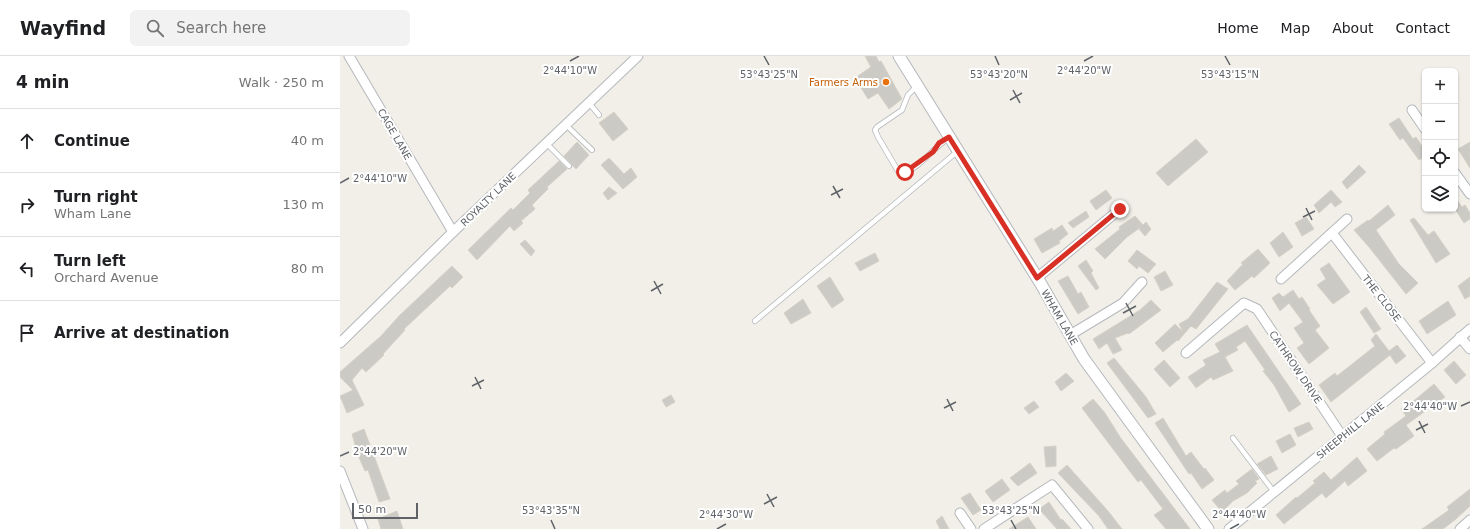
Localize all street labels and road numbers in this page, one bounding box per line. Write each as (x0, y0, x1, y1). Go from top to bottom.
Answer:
street label: CAGE LANE (375, 107, 414, 162)
street label: ROYALTY LANE (458, 170, 518, 228)
street label: THE CLOSE (1359, 272, 1403, 324)
street label: WHAM LANE (1039, 287, 1080, 347)
street label: CATHROW DRIVE (1267, 329, 1324, 406)
street label: SHEEPHILL LANE (1314, 400, 1386, 461)

